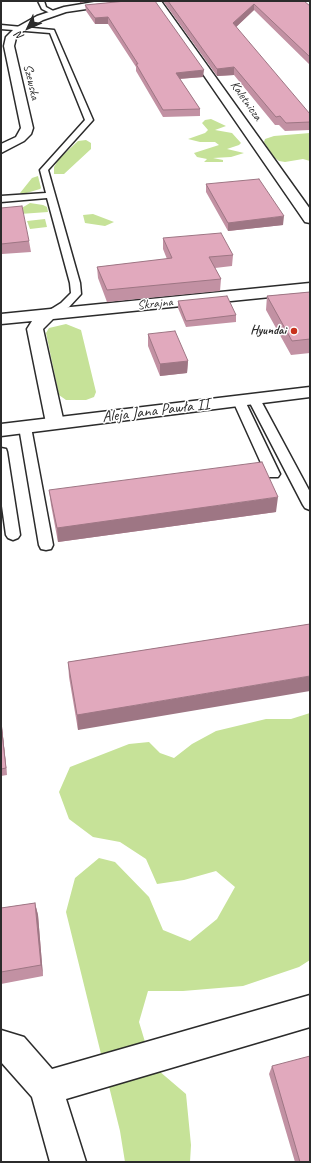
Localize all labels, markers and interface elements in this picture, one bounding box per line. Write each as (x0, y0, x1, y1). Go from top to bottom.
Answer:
north arrow (8, 8, 48, 48)
text: N (12, 29, 27, 44)
street label: Szewska (19, 63, 43, 101)
street label: Kaletnicza (227, 78, 265, 124)
street label: Skrajna (137, 294, 173, 314)
place label: Hyundai (250, 323, 286, 339)
marker: Hyundai (289, 326, 299, 336)
street label: Aleja Jana Pawła II (101, 395, 211, 427)

